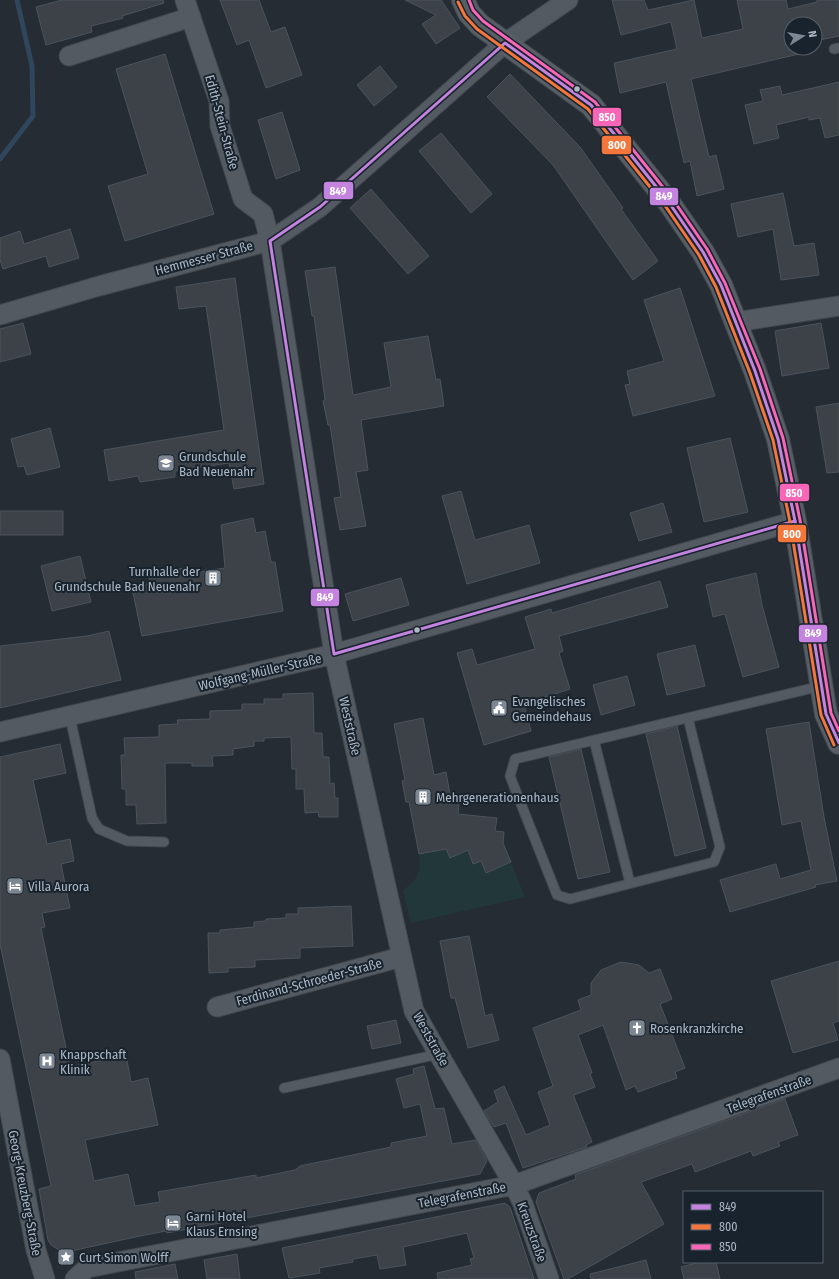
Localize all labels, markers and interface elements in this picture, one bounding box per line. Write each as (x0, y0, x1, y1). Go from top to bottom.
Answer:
north arrow (783, 16, 823, 56)
text: N (805, 30, 819, 39)
street label: Edith-Stein-Straße (202, 73, 242, 171)
unlabelled marker (572, 84, 582, 94)
line badge: 850 (592, 107, 622, 127)
text: 850 (598, 111, 616, 124)
line badge: 800 (601, 135, 632, 155)
text: 800 (608, 139, 626, 152)
line badge: 849 (323, 181, 354, 200)
text: 849 (330, 185, 347, 198)
line badge: 849 (649, 187, 679, 206)
text: 849 (656, 190, 673, 203)
street label: Hemmesser Straße (154, 238, 254, 278)
place label: Grundschule Bad Neuenahr (179, 449, 255, 479)
school or university icon: Grundschule Bad Neuenahr (156, 453, 176, 473)
line badge: 850 (779, 483, 810, 502)
text: 850 (785, 487, 803, 500)
line badge: 800 (777, 524, 807, 543)
text: 800 (783, 528, 801, 541)
place label: Turnhalle der Grundschule Bad Neuenahr (54, 564, 200, 594)
building icon: Turnhalle der Grundschule Bad Neuenahr (203, 568, 223, 588)
line badge: 849 (310, 588, 340, 607)
text: 849 (317, 591, 334, 604)
line badge: 849 (798, 624, 828, 643)
unlabelled marker (412, 625, 422, 635)
text: 849 (805, 627, 822, 640)
street label: Wolfgang-Müller-Straße (197, 651, 323, 693)
place label: Evangelisches Gemeindehaus (512, 694, 592, 724)
street label: Weststraße (336, 695, 364, 757)
public building icon: Evangelisches Gemeindehaus (489, 698, 509, 718)
building icon: Mehrgenerationenhaus (413, 787, 433, 807)
place label: Mehrgenerationenhaus (436, 790, 559, 805)
hotel icon: Villa Aurora (5, 876, 25, 896)
place label: Villa Aurora (28, 879, 89, 894)
street label: Ferdinand-Schroeder-Straße (235, 955, 383, 1009)
street label: Weststraße (410, 1009, 452, 1069)
church icon: Rosenkranzkirche (627, 1018, 647, 1038)
place label: Rosenkranzkirche (650, 1021, 743, 1036)
place label: Knappschaft Klinik (60, 1047, 127, 1077)
hospital icon: Knappschaft Klinik (37, 1051, 57, 1071)
street label: Telegrafenstraße (725, 1072, 813, 1116)
street label: Georg-Kreuzberg-Straße (5, 1129, 45, 1257)
street label: Telegrafenstraße (417, 1179, 507, 1211)
legend (683, 1191, 823, 1263)
street label: Kreuzstraße (514, 1200, 550, 1264)
text: 849 (719, 1200, 737, 1214)
place label: Garni Hotel Klaus Ernsing (186, 1209, 258, 1239)
hotel icon: Garni Hotel Klaus Ernsing (163, 1213, 183, 1233)
text: 800 (719, 1220, 738, 1234)
text: 850 (719, 1240, 737, 1254)
place icon: Curt Simon Wolff (56, 1247, 76, 1267)
place label: Curt Simon Wolff (79, 1250, 169, 1265)

